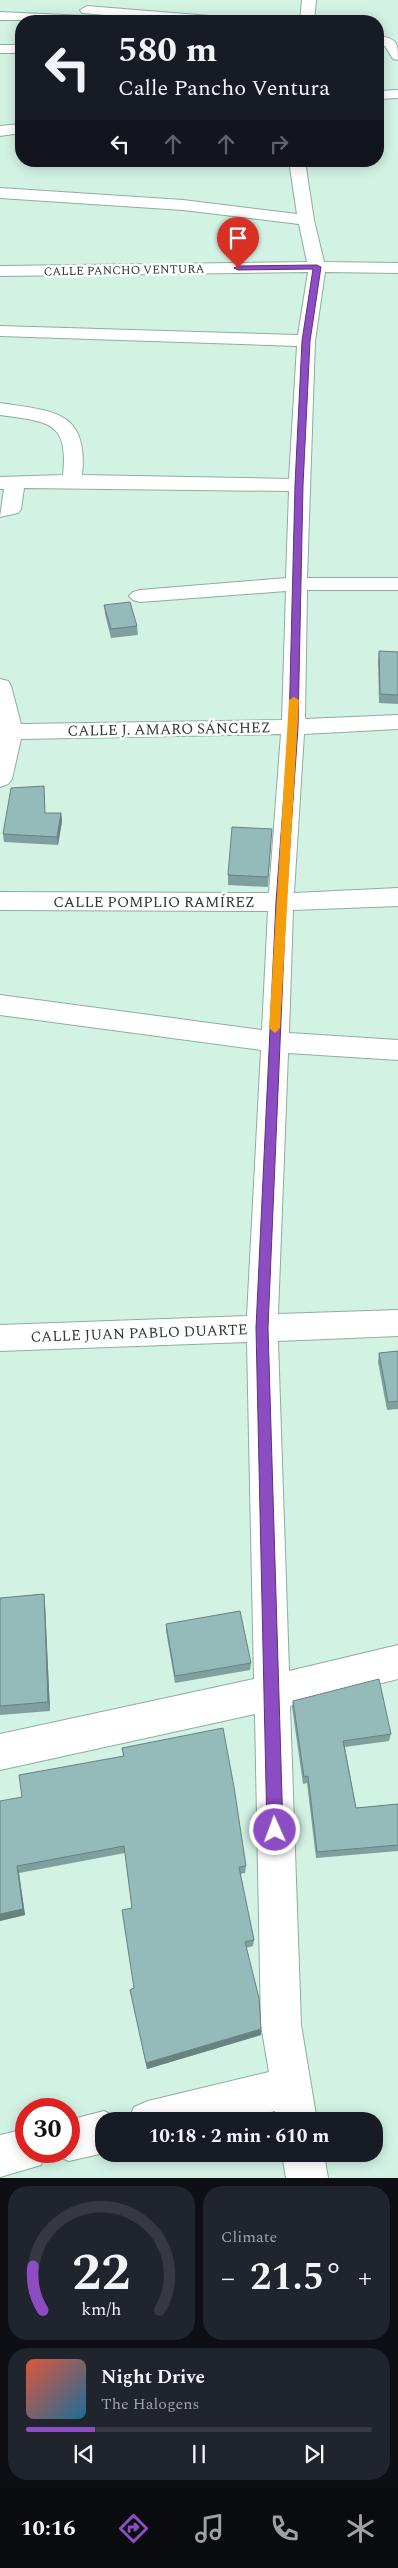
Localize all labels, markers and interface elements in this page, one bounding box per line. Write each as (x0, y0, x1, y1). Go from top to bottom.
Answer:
text: 580 m (118, 24, 217, 77)
icon: left (35, 35, 100, 100)
text: Calle Pancho Ventura (118, 72, 330, 105)
icon: left (106, 130, 134, 158)
icon: ahead (159, 130, 187, 158)
icon: ahead (212, 130, 240, 158)
icon: right (265, 130, 293, 158)
pin (217, 217, 259, 268)
icon: arrive (224, 224, 252, 252)
street label: CALLE PANCHO VENTURA (44, 260, 204, 281)
street label: CALLE J. AMARO SÁNCHEZ (67, 716, 271, 743)
street label: CALLE POMPLIO RAMÍREZ (53, 891, 255, 914)
street label: CALLE JUAN PABLO DUARTE (30, 1318, 248, 1349)
position arrow (248, 1803, 300, 1855)
speed limit sign: 30 (15, 2098, 80, 2163)
text: 10:18 · 2 min · 610 m (149, 2122, 329, 2151)
text: Climate (221, 2225, 277, 2249)
text: 22 (72, 2234, 131, 2313)
text: 21.5° (250, 2249, 343, 2307)
text: − (221, 2257, 235, 2300)
text: + (358, 2257, 372, 2300)
text: km/h (81, 2296, 122, 2323)
text: Night Drive (101, 2363, 205, 2392)
text: The Halogens (101, 2392, 199, 2416)
icon: previous (70, 2440, 98, 2468)
icon: pause (185, 2440, 213, 2468)
icon: next (300, 2440, 328, 2468)
icon: directions (116, 2511, 151, 2546)
icon: music (192, 2511, 227, 2546)
icon: phone (267, 2511, 302, 2546)
icon: climate (343, 2511, 378, 2546)
text: 10:16 (20, 2512, 76, 2545)

